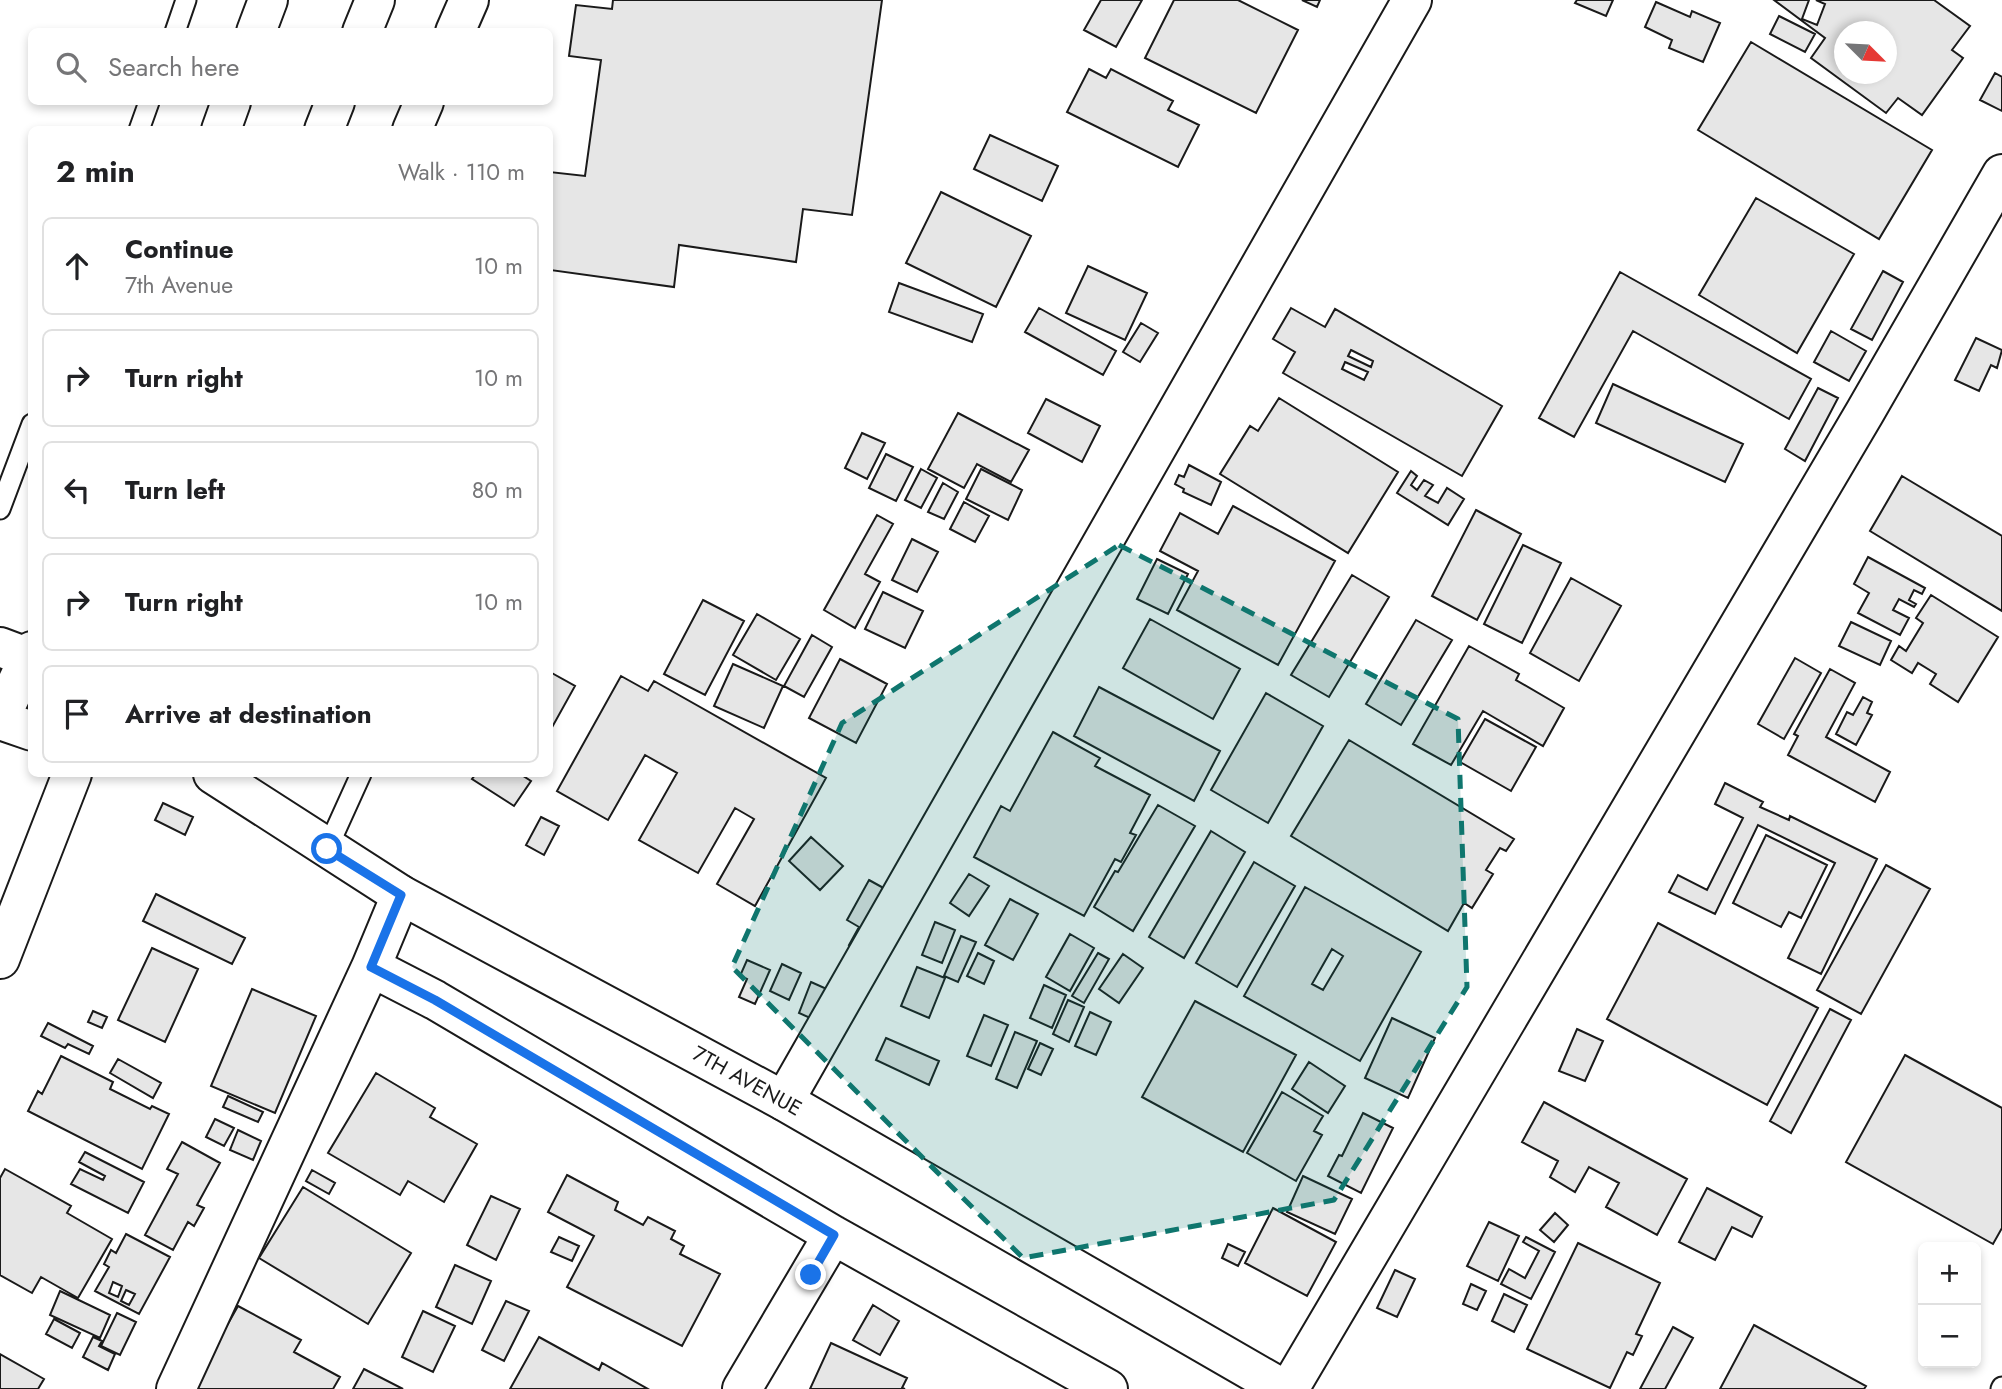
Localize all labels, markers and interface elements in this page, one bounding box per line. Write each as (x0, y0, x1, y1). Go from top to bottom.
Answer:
north arrow (1834, 21, 1897, 84)
search box (28, 28, 553, 105)
icon: search (52, 48, 90, 86)
text: Search here (108, 48, 240, 86)
text: 2 min (56, 150, 135, 193)
text: Walk · 110 m (398, 155, 525, 189)
text: Continue (125, 230, 234, 268)
icon: ahead (58, 247, 96, 285)
text: 10 m (474, 249, 523, 283)
text: 7th Avenue (125, 268, 233, 302)
icon: right (58, 359, 96, 397)
text: Turn right (125, 359, 243, 397)
text: 10 m (474, 361, 523, 395)
icon: left (58, 471, 96, 509)
text: Turn left (125, 471, 225, 509)
text: 80 m (472, 473, 523, 507)
icon: right (58, 583, 96, 621)
text: Turn right (125, 583, 243, 621)
text: 10 m (474, 585, 523, 619)
icon: arrive (58, 695, 96, 733)
text: Arrive at destination (125, 695, 372, 733)
route start (311, 833, 342, 864)
street label: 7TH AVENUE (687, 1039, 807, 1123)
map controls (1918, 1242, 1981, 1368)
button: + (1918, 1242, 1981, 1305)
route end (795, 1259, 826, 1290)
button: − (1918, 1305, 1981, 1368)

